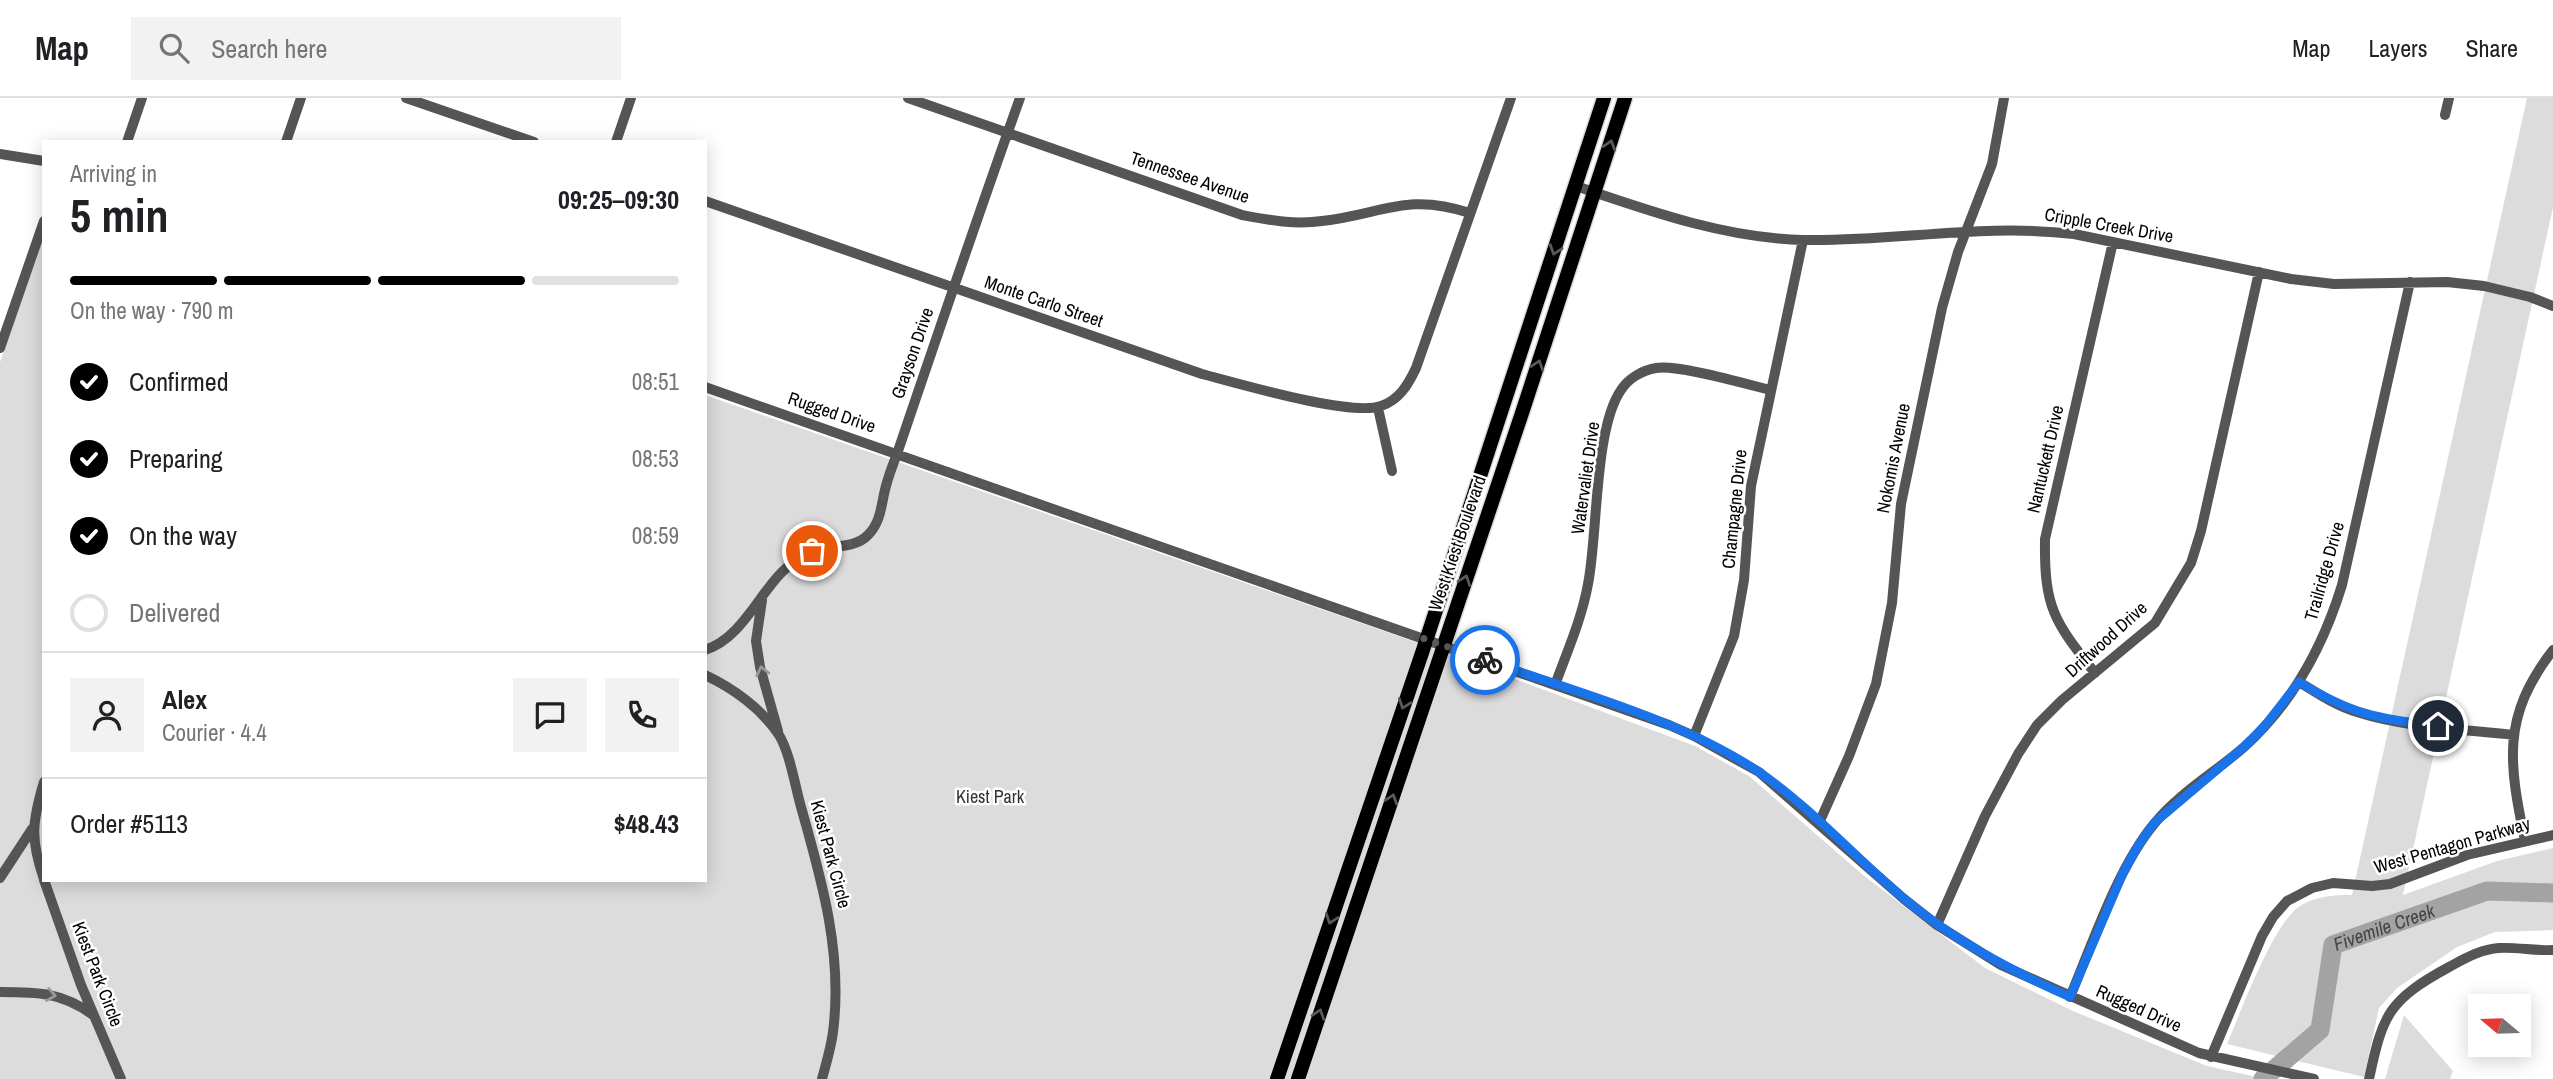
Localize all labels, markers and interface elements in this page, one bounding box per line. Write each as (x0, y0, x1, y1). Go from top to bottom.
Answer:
search box (131, 17, 621, 80)
text: Map (35, 26, 89, 70)
icon: search (155, 29, 193, 67)
text: Search here (211, 31, 327, 66)
text: Map (2292, 32, 2330, 64)
text: Layers (2368, 32, 2427, 64)
text: Share (2465, 32, 2518, 64)
one-way arrow (1601, 139, 1616, 151)
street label: Tennessee Avenue (1127, 145, 1253, 209)
text: Arriving in (70, 158, 157, 189)
text: 09:25–09:30 (558, 182, 679, 217)
text: 5 min (70, 184, 169, 246)
street label: Cripple Creek Drive (2043, 201, 2175, 249)
one-way arrow (1549, 244, 1563, 256)
street label: Monte Carlo Street (981, 269, 1107, 333)
text: On the way · 790 m (70, 295, 234, 326)
street label: Grayson Drive (885, 304, 939, 402)
one-way arrow (1530, 359, 1544, 371)
icon: check (70, 363, 108, 401)
text: Confirmed (129, 364, 229, 399)
text: 08:51 (632, 366, 679, 397)
street label: Rugged Drive (785, 385, 879, 439)
street label: Nokomis Avenue (1870, 401, 1916, 515)
street label: Nantuckett Drive (2020, 403, 2070, 515)
street label: Watervaliet Drive (1565, 420, 1605, 536)
icon: check (70, 440, 108, 478)
text: Preparing (129, 441, 223, 476)
text: 08:53 (632, 443, 679, 474)
street label: Champagne Drive (1715, 448, 1753, 570)
street label: West Kiest Boulevard (1422, 472, 1492, 614)
icon: check (70, 517, 108, 555)
text: On the way (129, 518, 237, 553)
street label: Trailridge Drive (2298, 519, 2350, 623)
text: 08:59 (632, 520, 679, 551)
pin (782, 521, 842, 581)
icon: bag (793, 532, 831, 570)
one-way arrow (1457, 575, 1471, 587)
text: Delivered (129, 595, 220, 630)
street label: Driftwood Drive (2060, 595, 2152, 683)
courier (1450, 625, 1520, 695)
icon: bike (1466, 641, 1504, 679)
one-way arrow (755, 665, 770, 677)
button: person (70, 678, 144, 752)
button: chat (513, 678, 587, 752)
button: phone (605, 678, 679, 752)
text: Alex (162, 682, 207, 717)
pin (2408, 696, 2468, 756)
one-way arrow (1398, 697, 1413, 709)
icon: home (2419, 707, 2457, 745)
text: Courier · 4.4 (162, 717, 267, 748)
park label: Kiest Park (956, 784, 1025, 809)
one-way arrow (1383, 793, 1398, 805)
street label: Kiest Park Circle (805, 797, 857, 911)
text: Order #5113 (70, 806, 188, 841)
text: $48.43 (614, 806, 679, 841)
street label: West Pentagon Parkway (2371, 811, 2534, 879)
water label: Fivemile Creek (2330, 897, 2439, 957)
one-way arrow (1325, 913, 1339, 925)
street label: Kiest Park Circle (66, 918, 130, 1030)
street label: Rugged Drive (2092, 978, 2186, 1038)
one-way arrow (45, 987, 57, 1002)
north arrow (2468, 994, 2530, 1057)
map controls (2468, 994, 2531, 1057)
one-way arrow (1311, 1009, 1326, 1021)

